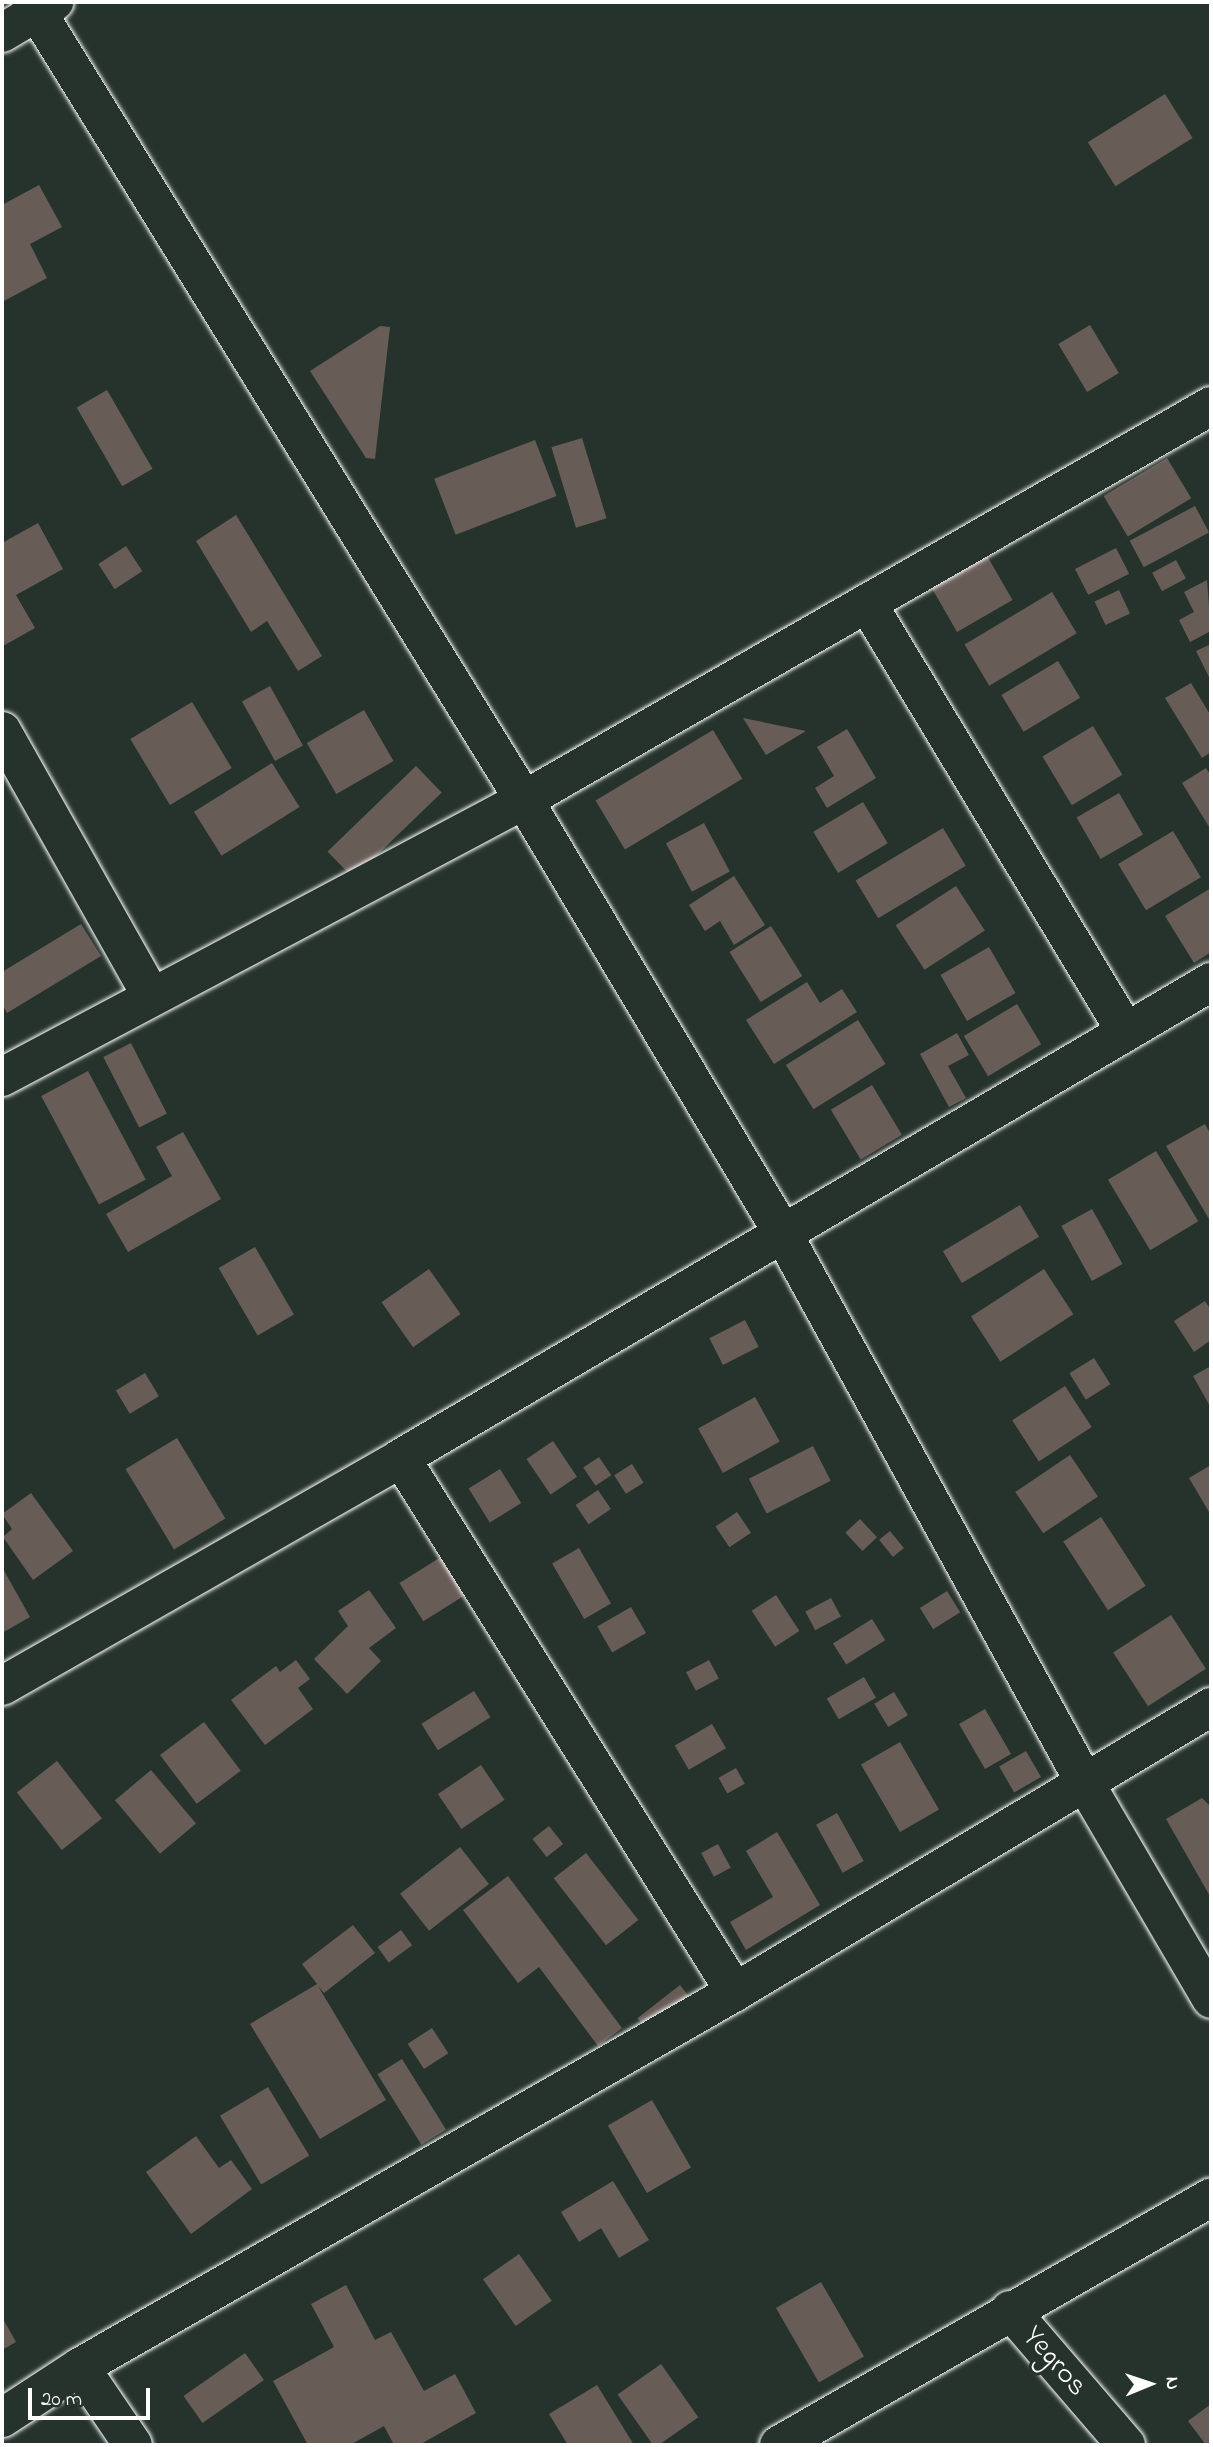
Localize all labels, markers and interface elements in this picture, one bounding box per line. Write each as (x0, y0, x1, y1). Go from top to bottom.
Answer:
street label: Yegros (1014, 2320, 1094, 2404)
north arrow (1115, 2349, 1185, 2419)
scale bar (32, 2374, 154, 2418)
text: N (1158, 2376, 1185, 2390)
text: 20 m (41, 2385, 82, 2415)

